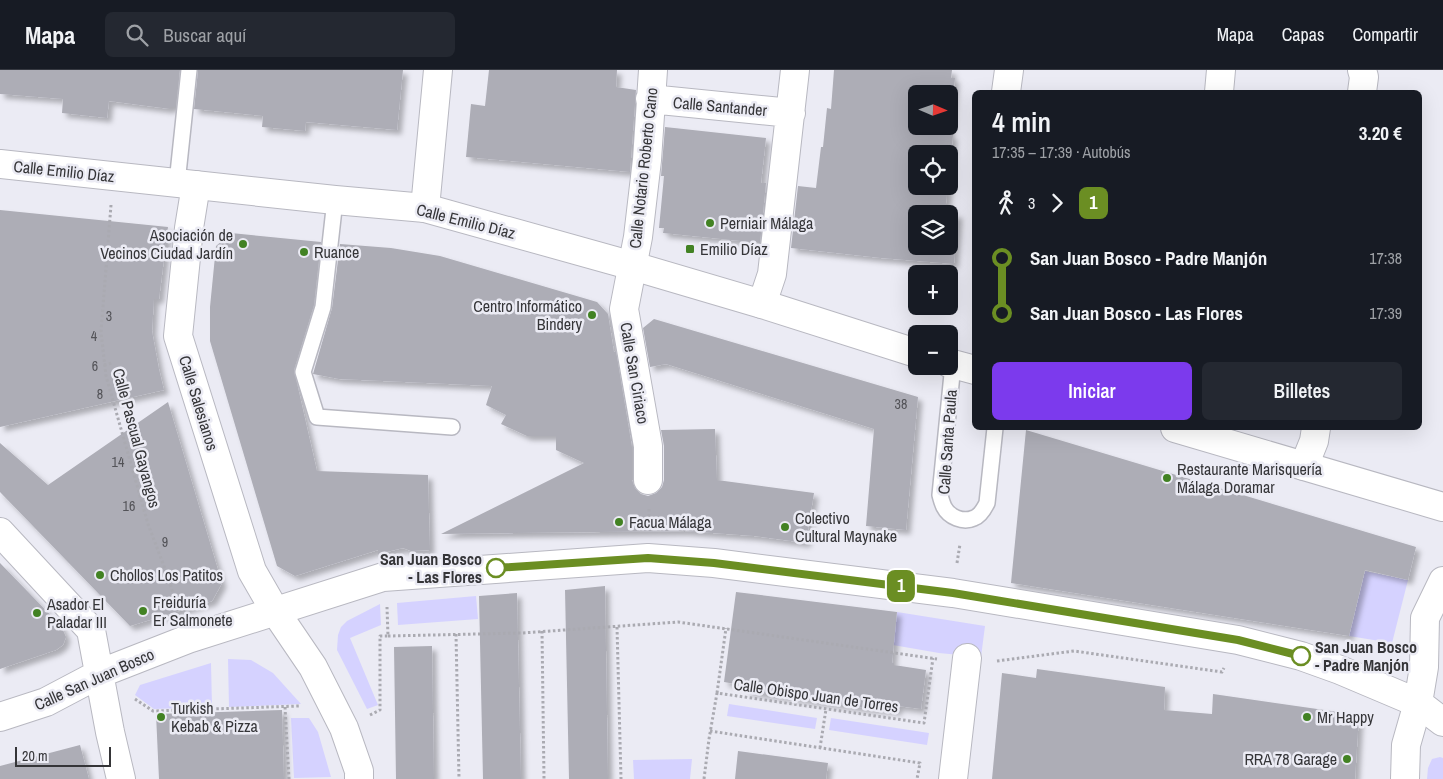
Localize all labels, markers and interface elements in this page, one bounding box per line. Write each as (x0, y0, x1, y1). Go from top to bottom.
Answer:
search box (105, 12, 455, 57)
text: Mapa (25, 19, 75, 51)
icon: search (123, 21, 151, 49)
text: Buscar aquí (163, 22, 246, 48)
text: Mapa (1217, 22, 1254, 47)
text: Capas (1282, 22, 1324, 47)
text: Compartir (1352, 22, 1418, 47)
north arrow (908, 85, 958, 135)
map controls (908, 85, 958, 375)
street label: Calle Notario Roberto Cano (624, 86, 662, 250)
street label: Calle Santander (672, 91, 768, 121)
text: 4 min (992, 103, 1051, 141)
text: 3.20 € (1359, 120, 1402, 146)
text: 17:35 – 17:39 · Autobús (992, 141, 1131, 163)
button: locate (908, 145, 958, 195)
street label: Calle Emilio Díaz (12, 155, 116, 187)
icon: walk (992, 189, 1020, 217)
icon: forward (1043, 189, 1071, 217)
text: 1 (1089, 190, 1098, 215)
text: 3 (1028, 192, 1035, 214)
street label: Calle Emilio Díaz (414, 198, 518, 244)
button: layers (908, 205, 958, 255)
place label: Perniair Málaga (720, 212, 814, 234)
marker: Perniair Málaga (704, 217, 716, 229)
place label: Asociación de Vecinos Ciudad Jardín (100, 224, 233, 264)
marker: Asociación de Vecinos Ciudad Jardín (237, 238, 249, 250)
place label: Emilio Díaz (700, 238, 768, 260)
place label: Ruance (314, 241, 359, 263)
marker: Emilio Díaz (684, 243, 696, 255)
text: San Juan Bosco - Padre Manjón (1030, 245, 1267, 271)
marker: Ruance (298, 246, 310, 258)
text: 17:38 (1369, 247, 1402, 269)
button: + (908, 265, 958, 315)
place label: Centro Informático Bindery (473, 295, 582, 335)
text: San Juan Bosco - Las Flores (1030, 300, 1243, 326)
text: 17:39 (1369, 302, 1402, 324)
house number: 3 (106, 307, 112, 325)
marker: Centro Informático Bindery (586, 309, 598, 321)
street label: Calle San Ciriaco (615, 320, 655, 426)
button: − (908, 325, 958, 375)
house number: 4 (91, 327, 98, 345)
street label: Calle Salesianos (174, 353, 224, 453)
house number: 6 (92, 357, 98, 375)
button: Iniciar (992, 362, 1192, 420)
button: Billetes (1202, 362, 1402, 420)
street label: Calle Pascual Gayangos (108, 366, 166, 510)
house number: 8 (97, 385, 103, 403)
street label: Calle Santa Paula (932, 388, 962, 495)
house number: 38 (895, 395, 907, 413)
house number: 14 (112, 453, 125, 471)
place label: Restaurante Marisquería Málaga Doramar (1177, 458, 1323, 498)
marker: Restaurante Marisquería Málaga Doramar (1161, 472, 1173, 484)
house number: 16 (123, 497, 135, 515)
place label: Colectivo Cultural Maynake (795, 507, 897, 547)
place label: Facua Málaga (629, 511, 712, 533)
marker: Facua Málaga (613, 516, 625, 528)
marker: Colectivo Cultural Maynake (779, 521, 791, 533)
house number: 9 (162, 533, 168, 551)
place label: San Juan Bosco - Las Flores (380, 548, 482, 588)
marker: San Juan Bosco - Las Flores (486, 558, 506, 578)
place label: Chollos Los Patitos (110, 564, 223, 586)
marker: Chollos Los Patitos (94, 569, 106, 581)
line badge: 1 (885, 570, 917, 602)
text: 1 (897, 573, 905, 598)
place label: Freiduría Er Salmonete (153, 591, 233, 631)
place label: Asador El Paladar III (46, 593, 107, 633)
marker: Freiduría Er Salmonete (137, 605, 149, 617)
marker: Asador El Paladar III (31, 607, 43, 619)
place label: San Juan Bosco - Padre Manjón (1315, 636, 1417, 676)
street label: Calle San Juan Bosco (31, 643, 157, 715)
marker: San Juan Bosco - Padre Manjón (1291, 646, 1311, 666)
street label: Calle Obispo Juan de Torres (732, 673, 900, 717)
place label: Turkish Kebab & Pizza (171, 697, 259, 737)
place label: Mr Happy (1317, 706, 1374, 728)
marker: Turkish Kebab & Pizza (155, 711, 167, 723)
marker: Mr Happy (1301, 711, 1313, 723)
scale bar (15, 744, 111, 767)
text: 20 m (22, 747, 48, 765)
place label: RRA 78 Garage (1244, 748, 1337, 770)
marker: RRA 78 Garage (1341, 753, 1353, 765)

